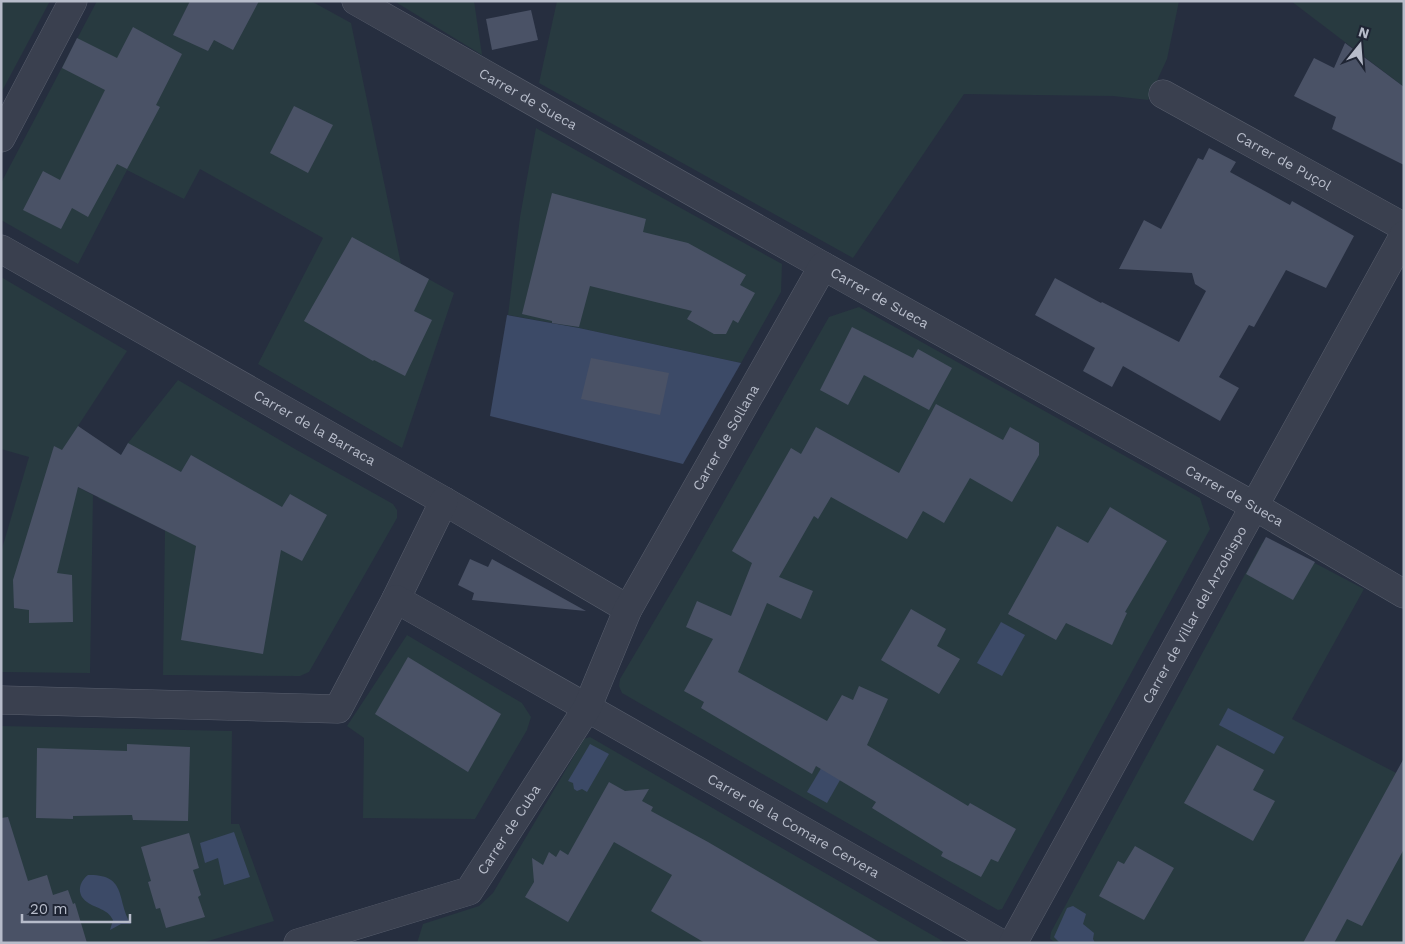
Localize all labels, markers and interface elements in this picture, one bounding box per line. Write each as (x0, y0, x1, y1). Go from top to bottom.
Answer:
north arrow (1335, 20, 1385, 70)
text: N (1357, 23, 1371, 42)
street label: Carrer de Sueca (476, 65, 580, 133)
street label: Carrer de Puçol (1233, 128, 1335, 194)
street label: Carrer de Sueca (828, 264, 932, 331)
street label: Carrer de Sollana (689, 382, 762, 493)
street label: Carrer de la Barraca (251, 387, 379, 468)
street label: Carrer de Sueca (1183, 461, 1286, 530)
street label: Carrer de Villar del Arzobispo (1139, 523, 1250, 706)
street label: Carrer de la Comare Cervera (705, 770, 882, 881)
street label: Carrer de Cuba (474, 781, 544, 877)
scale bar (22, 892, 130, 924)
text: 20 m (30, 900, 68, 918)

